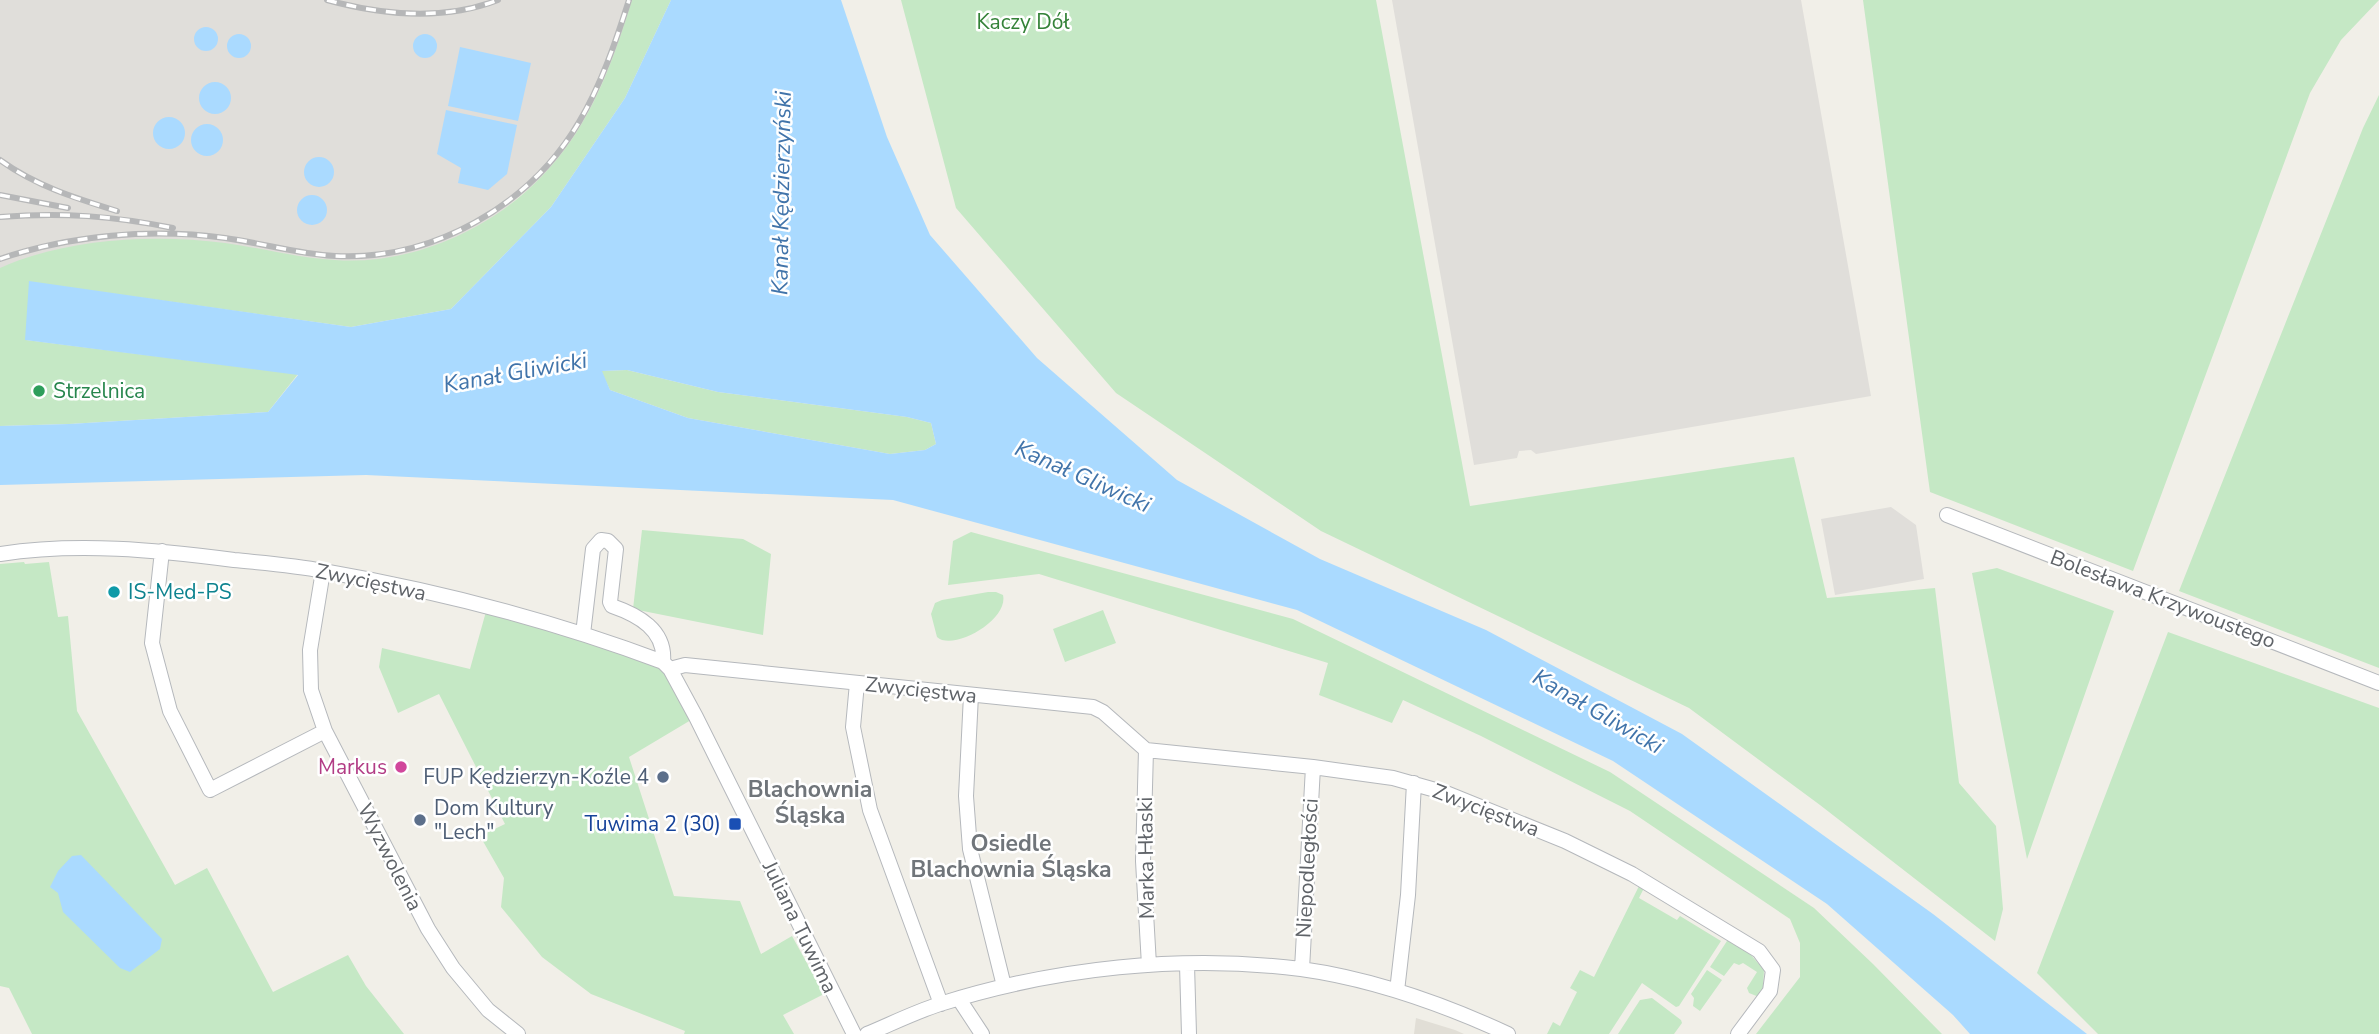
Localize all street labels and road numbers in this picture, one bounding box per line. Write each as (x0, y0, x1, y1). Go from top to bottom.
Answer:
street label: Bolesława Krzywoustego (2046, 543, 2280, 655)
street label: Zwycięstwa (313, 557, 429, 607)
street label: Zwycięstwa (864, 670, 978, 710)
street label: Zwycięstwa (1429, 777, 1543, 843)
street label: Marka Hłaski (1131, 797, 1161, 919)
street label: Niepodległości (1289, 797, 1325, 939)
street label: Wyzwolenia (351, 798, 429, 916)
street label: Juliana Tuwima (755, 855, 844, 998)

